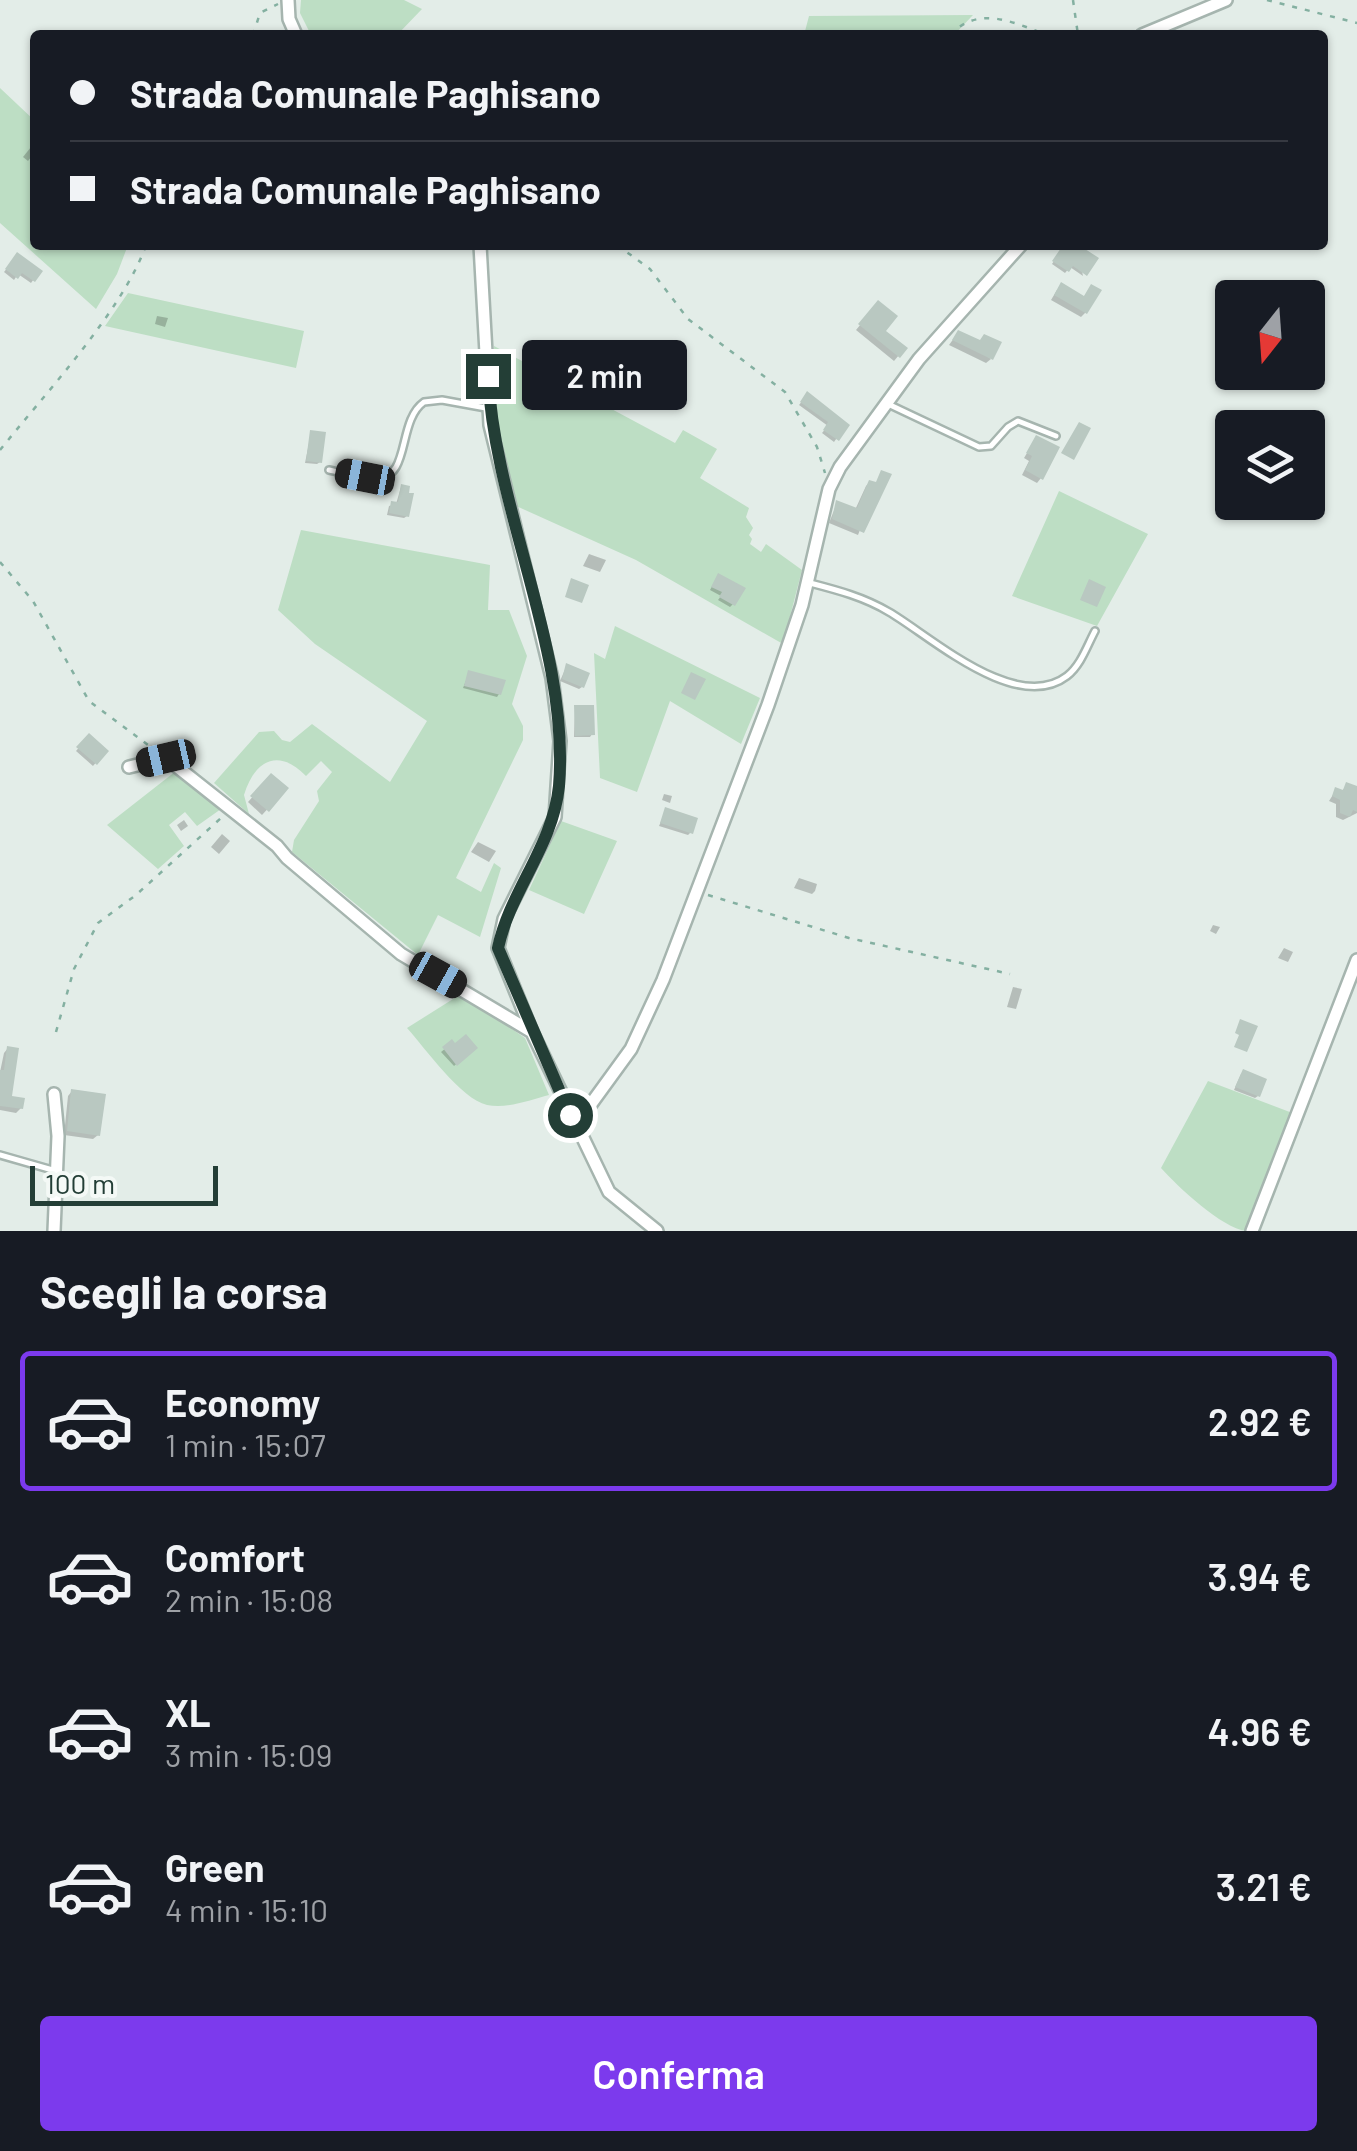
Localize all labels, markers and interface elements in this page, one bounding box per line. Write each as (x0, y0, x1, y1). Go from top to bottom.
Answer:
text: Strada Comunale Paghisano (130, 70, 601, 116)
text: Strada Comunale Paghisano (130, 166, 601, 212)
north arrow (1215, 280, 1325, 390)
map controls (1215, 280, 1325, 520)
callout: 2 min (523, 341, 688, 411)
route end (466, 354, 511, 399)
text: 2 min (566, 356, 643, 394)
button: layers (1215, 410, 1325, 520)
car (333, 457, 397, 497)
car (133, 737, 199, 779)
car (404, 947, 472, 1003)
route start (548, 1093, 593, 1138)
scale bar (30, 1161, 218, 1206)
text: 100 m (45, 1166, 115, 1200)
text: Scegli la corsa (40, 1264, 328, 1318)
icon: car (45, 1376, 135, 1466)
text: Economy (165, 1379, 320, 1425)
text: 2.92 € (1208, 1398, 1312, 1444)
text: 1 min · 15:07 (165, 1425, 326, 1463)
icon: car (45, 1531, 135, 1621)
text: Comfort (165, 1534, 305, 1580)
text: 3.94 € (1207, 1553, 1312, 1599)
text: 2 min · 15:08 (165, 1580, 333, 1618)
icon: car (45, 1686, 135, 1776)
text: XL (165, 1689, 211, 1735)
text: 4.96 € (1208, 1708, 1312, 1754)
text: 3 min · 15:09 (165, 1735, 333, 1773)
icon: car (45, 1841, 135, 1931)
text: Green (165, 1844, 265, 1890)
text: 3.21 € (1216, 1863, 1312, 1909)
text: 4 min · 15:10 (165, 1890, 328, 1928)
button: Conferma (40, 2016, 1317, 2131)

